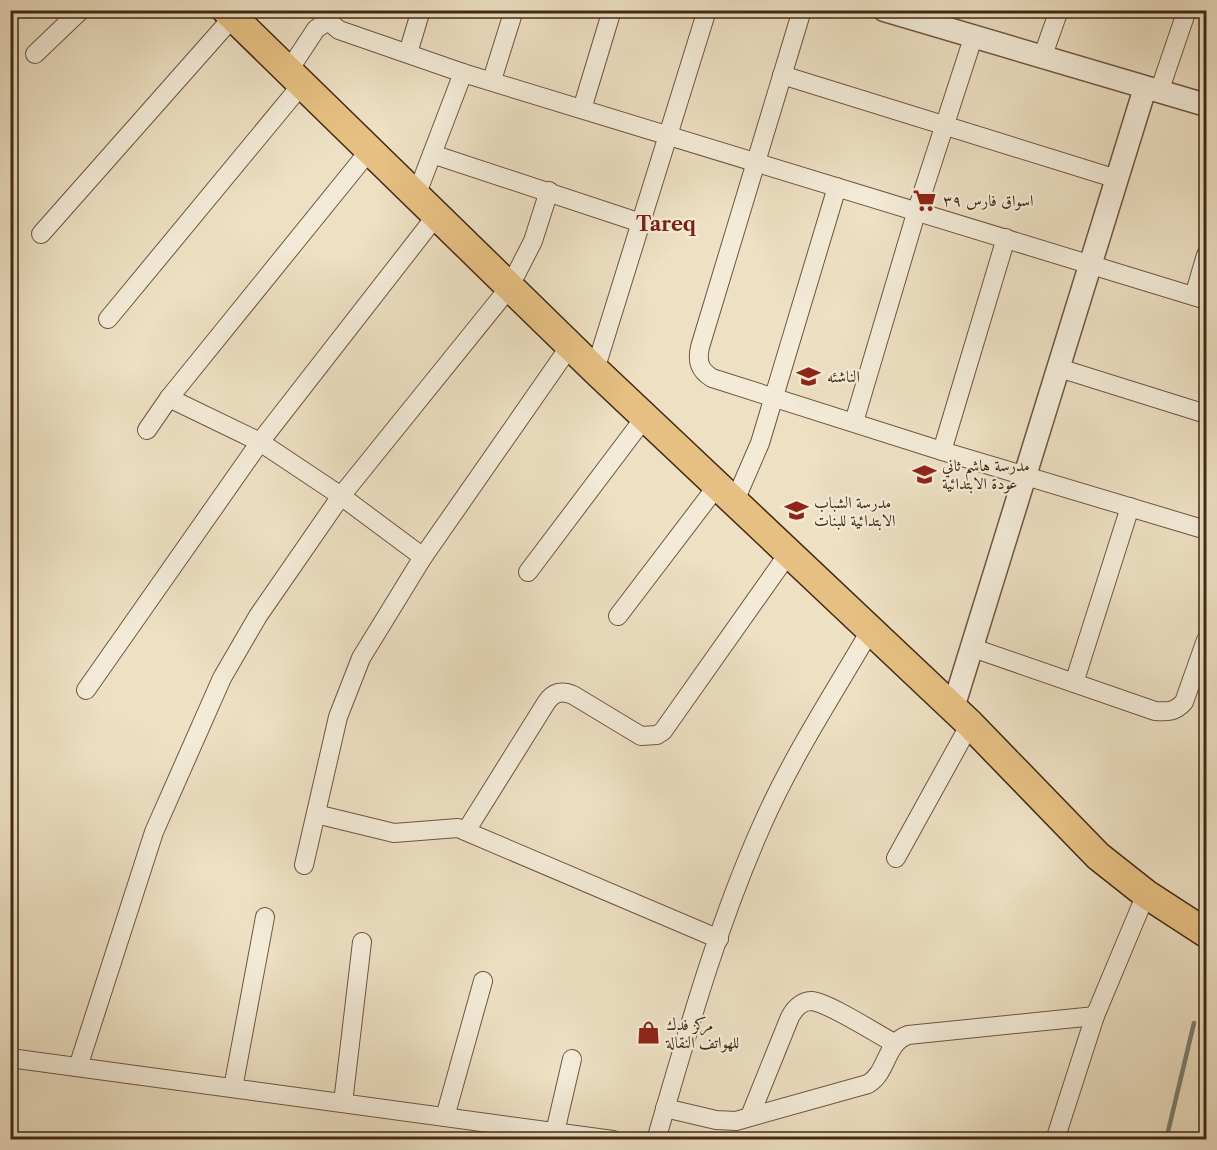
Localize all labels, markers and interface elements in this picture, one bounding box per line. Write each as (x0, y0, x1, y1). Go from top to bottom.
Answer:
supermarket icon: اسواق فارس ٣٩ (912, 187, 938, 213)
place label: اسواق فارس ٣٩ (943, 190, 1033, 211)
district label: Tareq (636, 212, 697, 236)
school or university icon: الناشئه (796, 363, 822, 389)
place label: الناشئه (827, 366, 860, 386)
place label: مدرسة هاشم ثاني عودة الابتدائية (942, 455, 1030, 494)
school or university icon: مدرسة هاشم ثاني عودة الابتدائية (911, 461, 937, 487)
place label: مدرسة الشباب الابتدائية للبنات (814, 492, 896, 531)
school or university icon: مدرسة الشباب الابتدائية للبنات (783, 498, 809, 524)
place label: مركز فدك للهواتف النقالة (665, 1014, 739, 1053)
shop icon: مركز فدك للهواتف النقالة (635, 1020, 661, 1046)

